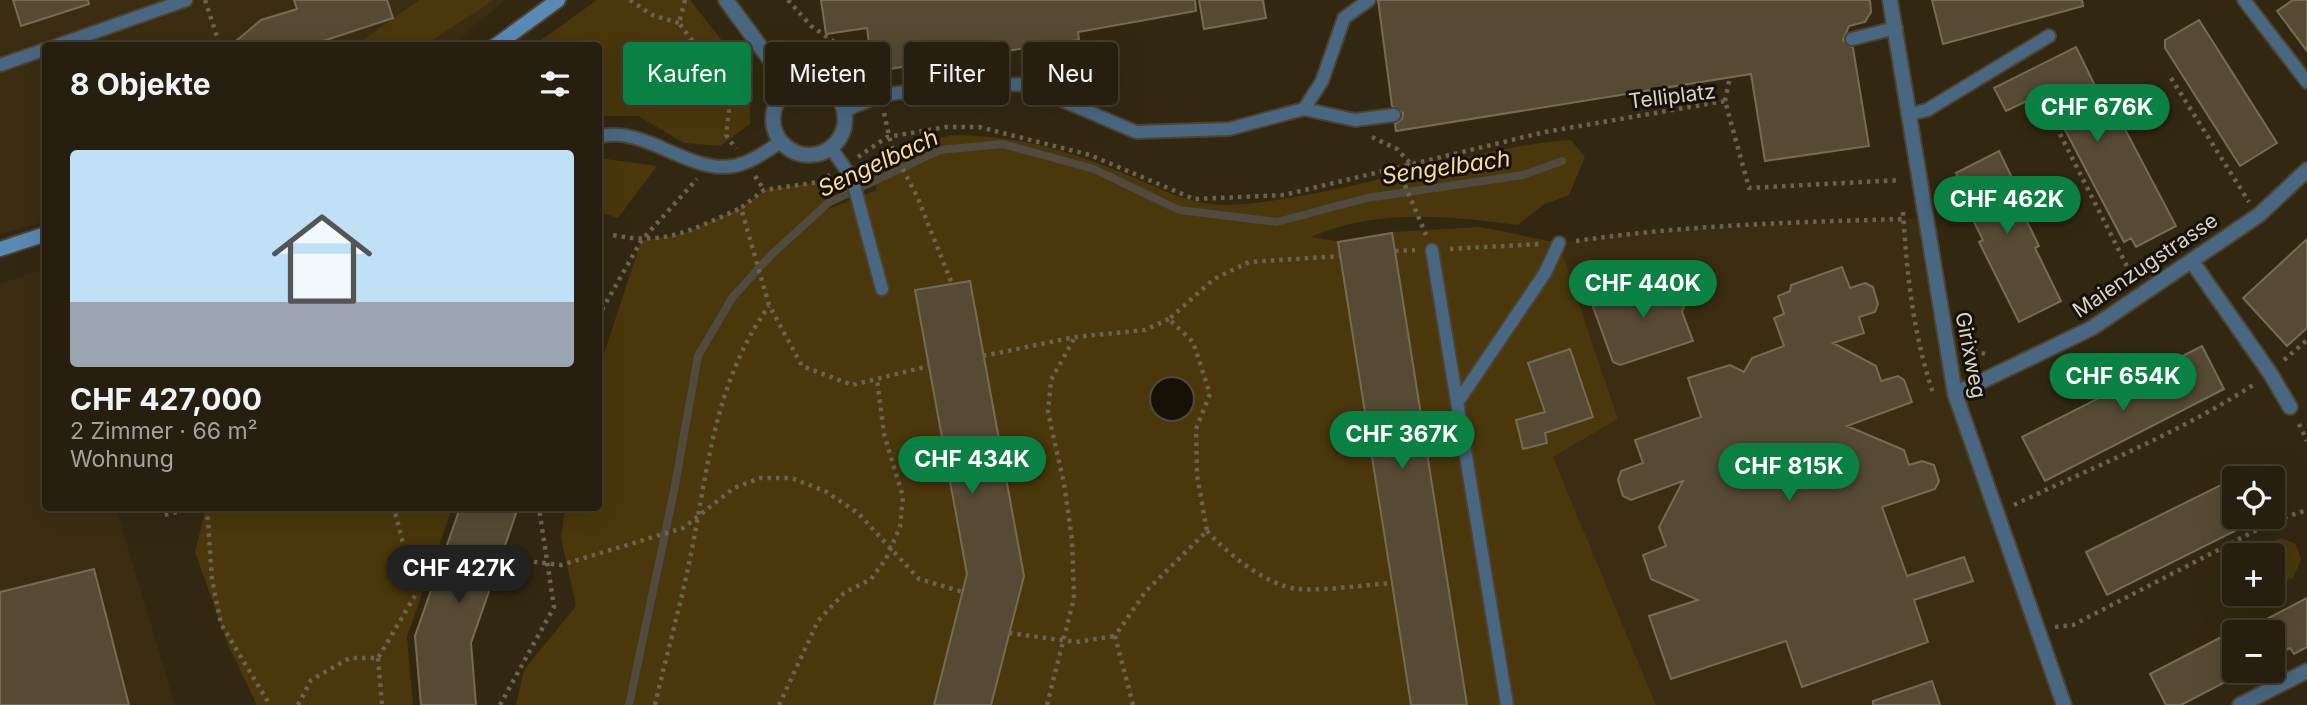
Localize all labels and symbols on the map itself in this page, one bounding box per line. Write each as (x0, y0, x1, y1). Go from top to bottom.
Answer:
street label: Telliplatz (1627, 78, 1717, 114)
pin: CHF 676K (2025, 85, 2169, 144)
water label: Sengelbach (813, 123, 943, 203)
water label: Sengelbach (1380, 144, 1512, 190)
pin: CHF 462K (1935, 176, 2079, 236)
street label: Maienzugstrasse (2068, 207, 2222, 323)
pin: CHF 440K (1571, 260, 1715, 320)
street label: Girixweg (1950, 310, 1992, 400)
pin: CHF 654K (2051, 354, 2195, 413)
pin: CHF 367K (1330, 412, 1474, 471)
pin: CHF 434K (900, 436, 1044, 496)
pin: CHF 815K (1717, 444, 1861, 503)
pin: CHF 427K (387, 546, 531, 605)

